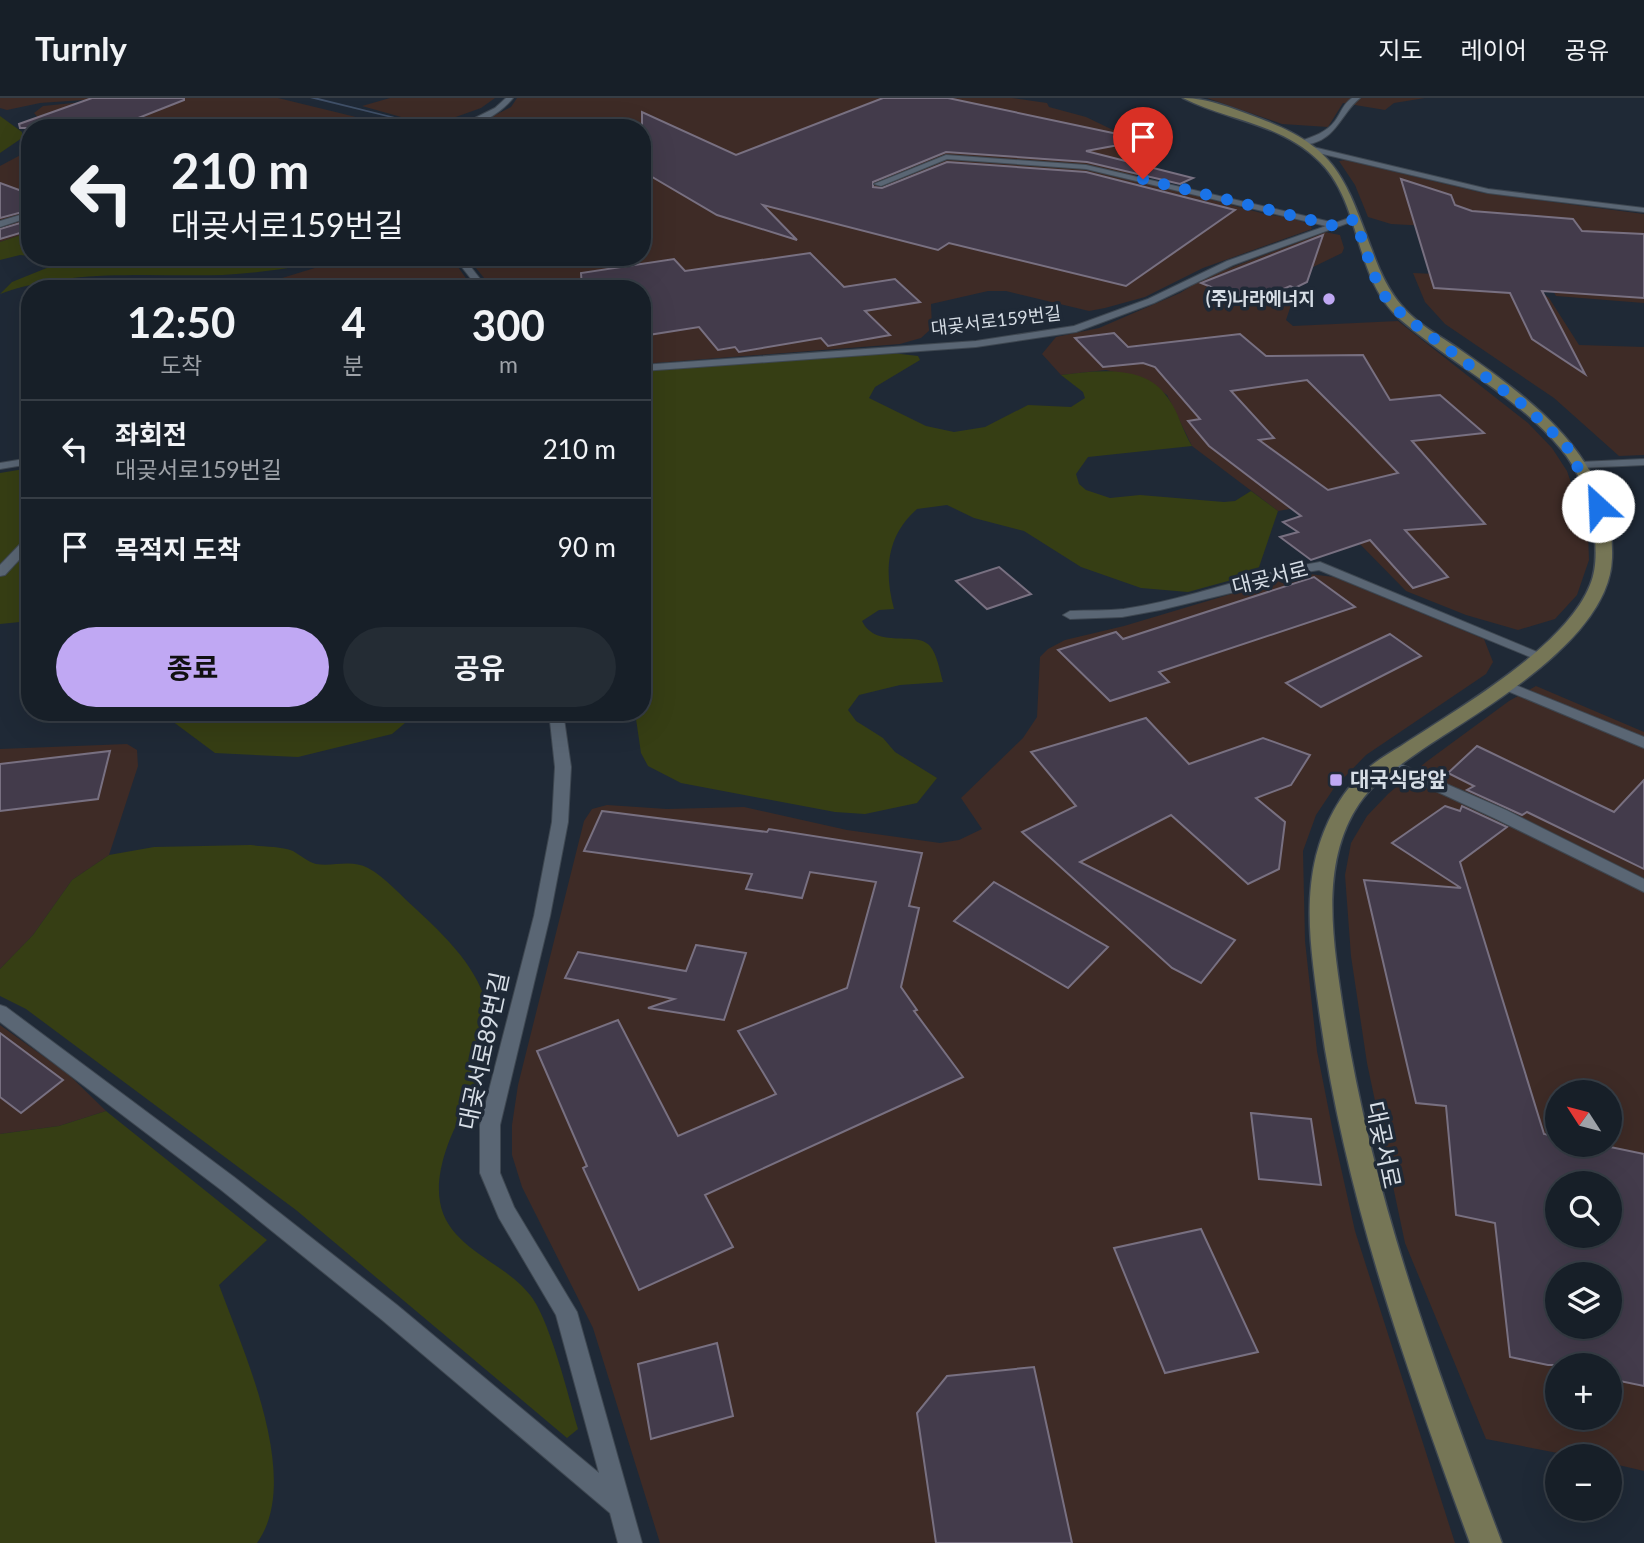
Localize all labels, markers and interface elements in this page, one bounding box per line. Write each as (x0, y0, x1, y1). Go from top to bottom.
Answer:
text: Turnly (35, 28, 127, 68)
text: 지도 (1378, 35, 1423, 64)
text: 레이어 (1461, 35, 1527, 64)
text: 공유 (1565, 35, 1609, 64)
pin (1113, 107, 1173, 179)
icon: arrive (1124, 118, 1162, 156)
text: 210 m (171, 141, 309, 199)
icon: left (56, 147, 147, 238)
text: 대곶서로159번길 (171, 205, 403, 244)
place label: (주)나라에너지 (1206, 287, 1315, 309)
marker: (주)나라에너지 (1321, 291, 1337, 307)
text: 12:50 (127, 297, 235, 347)
text: 4 (341, 297, 366, 347)
text: 300 (472, 300, 545, 350)
street label: 대곶서로159번길 (930, 301, 1062, 339)
text: m (499, 350, 518, 378)
text: 도착 (160, 351, 202, 379)
text: 분 (343, 351, 364, 379)
text: 좌회전 (115, 418, 187, 450)
icon: left (56, 430, 94, 468)
text: 210 m (543, 433, 616, 465)
text: 대곶서로159번길 (115, 455, 282, 483)
position arrow (1561, 469, 1635, 543)
icon: arrive (56, 528, 94, 566)
text: 90 m (558, 531, 616, 563)
text: 목적지 도착 (115, 533, 241, 565)
street label: 대곶서로 (1229, 555, 1310, 598)
button: 종료 (56, 627, 329, 707)
button: 공유 (343, 627, 616, 707)
place label: 대국식당앞 (1350, 766, 1447, 791)
marker: 대국식당앞 (1328, 772, 1344, 788)
street label: 대곶서로89번길 (452, 969, 513, 1132)
north arrow (1545, 1080, 1622, 1157)
map controls (1545, 1080, 1622, 1521)
street label: 대곶서로 (1361, 1098, 1408, 1191)
button: search (1545, 1171, 1622, 1248)
button: layers (1545, 1262, 1622, 1339)
button: + (1545, 1353, 1622, 1430)
button: − (1545, 1444, 1622, 1521)

